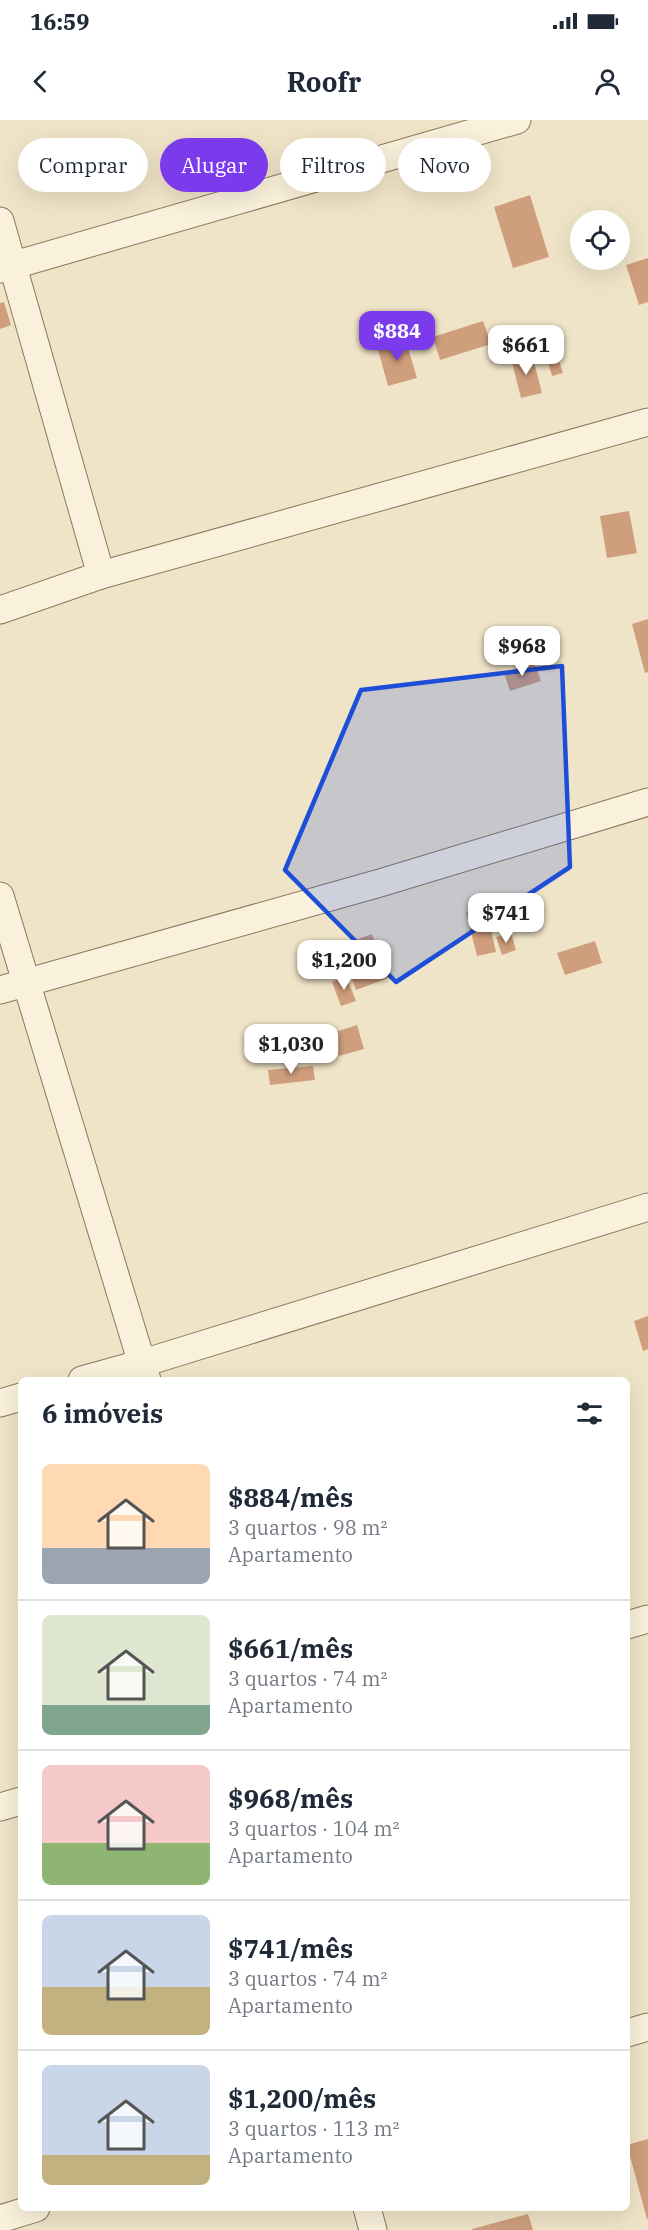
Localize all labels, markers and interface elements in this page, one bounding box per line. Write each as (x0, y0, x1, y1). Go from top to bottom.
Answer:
text: 16:59 (30, 7, 89, 36)
text: Roofr (287, 64, 361, 99)
icon: back (24, 65, 57, 98)
icon: person (591, 65, 624, 98)
chip: Comprar (18, 138, 148, 192)
chip: Alugar (160, 138, 268, 192)
chip: Filtros (280, 138, 386, 192)
chip: Novo (398, 138, 491, 192)
map controls (570, 210, 630, 270)
button: locate (570, 210, 630, 270)
pin: $884 (361, 311, 433, 362)
text: $884 (373, 317, 421, 344)
pin: $661 (490, 325, 562, 376)
text: $661 (502, 331, 550, 358)
pin: $968 (486, 626, 558, 677)
text: $968 (498, 632, 546, 659)
pin: $741 (470, 893, 542, 944)
text: $741 (482, 899, 530, 926)
pin: $1,200 (295, 940, 393, 991)
text: $1,200 (311, 946, 377, 973)
pin: $1,030 (242, 1024, 340, 1075)
text: $1,030 (258, 1030, 324, 1057)
text: 6 imóveis (42, 1396, 163, 1430)
icon: filters (573, 1397, 606, 1430)
text: $884/mês (228, 1480, 353, 1514)
icon: home (90, 1488, 162, 1560)
text: 3 quartos · 98 m² (228, 1514, 387, 1541)
text: Apartamento (228, 1541, 353, 1568)
text: $661/mês (228, 1631, 353, 1665)
icon: home (90, 1639, 162, 1711)
text: 3 quartos · 74 m² (228, 1665, 387, 1692)
text: Apartamento (228, 1692, 353, 1719)
text: $968/mês (228, 1781, 353, 1815)
icon: home (90, 1789, 162, 1861)
text: 3 quartos · 104 m² (228, 1815, 399, 1842)
text: Apartamento (228, 1842, 353, 1869)
text: $741/mês (228, 1931, 353, 1965)
icon: home (90, 1939, 162, 2011)
text: 3 quartos · 74 m² (228, 1965, 387, 1992)
text: Apartamento (228, 1992, 353, 2019)
text: $1,200/mês (228, 2081, 376, 2115)
icon: home (90, 2089, 162, 2161)
text: 3 quartos · 113 m² (228, 2115, 399, 2142)
text: Apartamento (228, 2142, 353, 2169)

